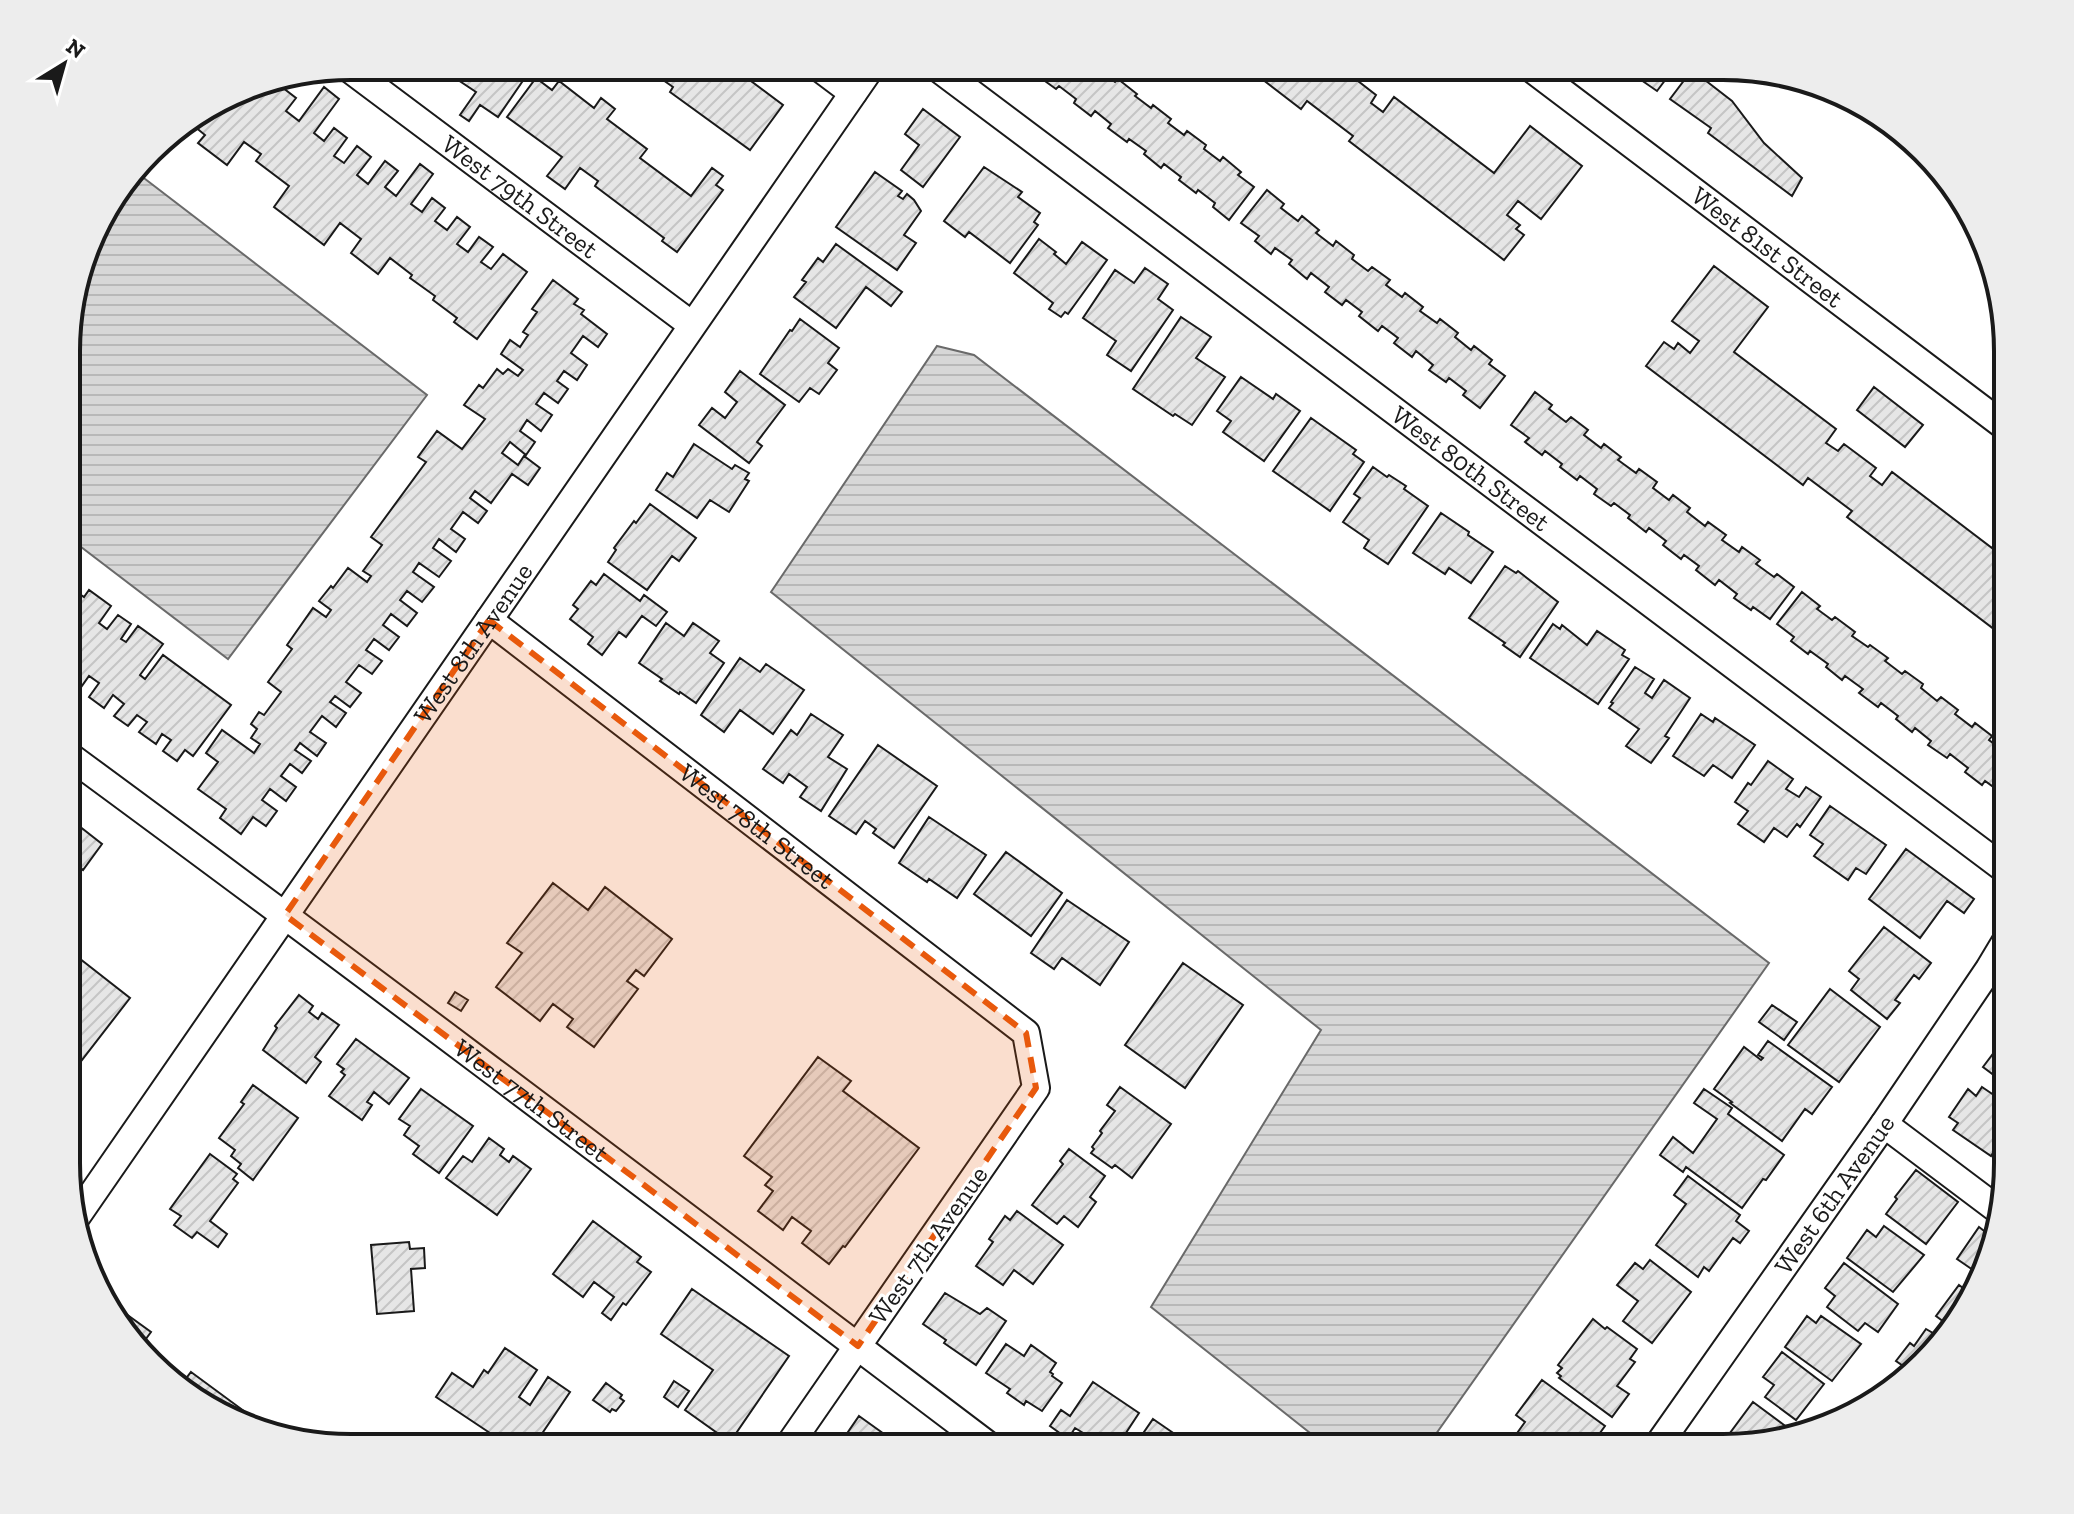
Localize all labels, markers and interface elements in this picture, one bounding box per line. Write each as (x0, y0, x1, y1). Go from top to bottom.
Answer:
north arrow (24, 24, 104, 104)
text: N (61, 33, 91, 64)
street label: West 79th Street (436, 128, 605, 265)
street label: West 81st Street (1685, 179, 1850, 315)
street label: West 80th Street (1385, 399, 1557, 538)
street label: West 8th Avenue (406, 557, 540, 730)
street label: West 78th Street (673, 756, 841, 896)
street label: West 77th Street (448, 1032, 615, 1169)
street label: West 6th Avenue (1767, 1109, 1902, 1280)
street label: West 7th Avenue (862, 1160, 994, 1330)

